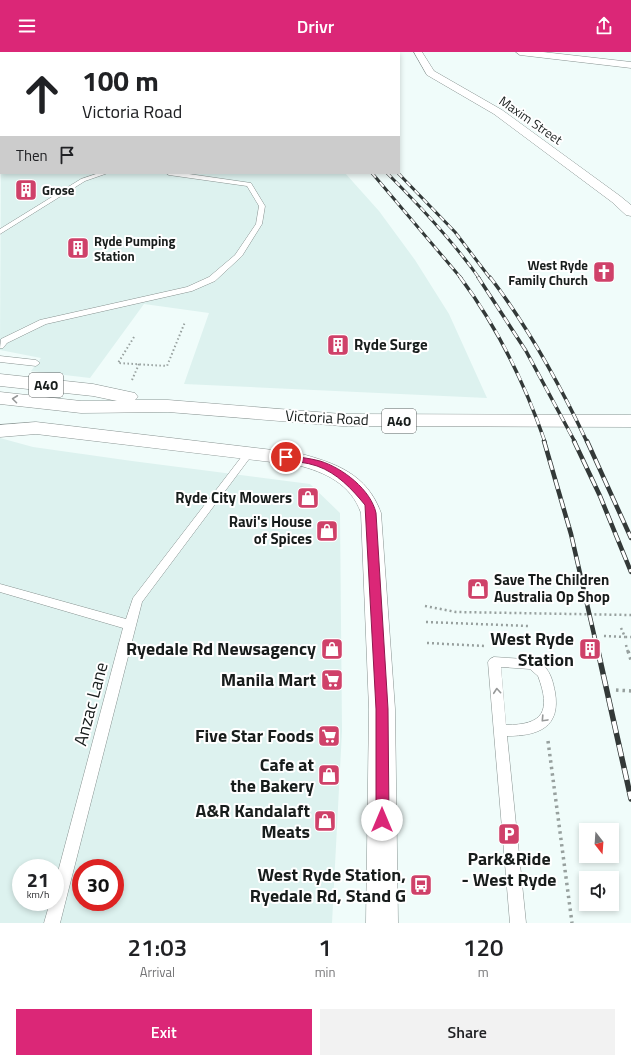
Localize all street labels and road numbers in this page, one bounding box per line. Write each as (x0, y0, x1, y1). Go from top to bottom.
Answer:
street label: Maxim Street (495, 91, 567, 149)
road number: A40 (29, 373, 63, 397)
street label: Victoria Road (285, 404, 369, 431)
road number: A40 (382, 409, 416, 433)
street label: Anzac Lane (66, 659, 115, 749)

